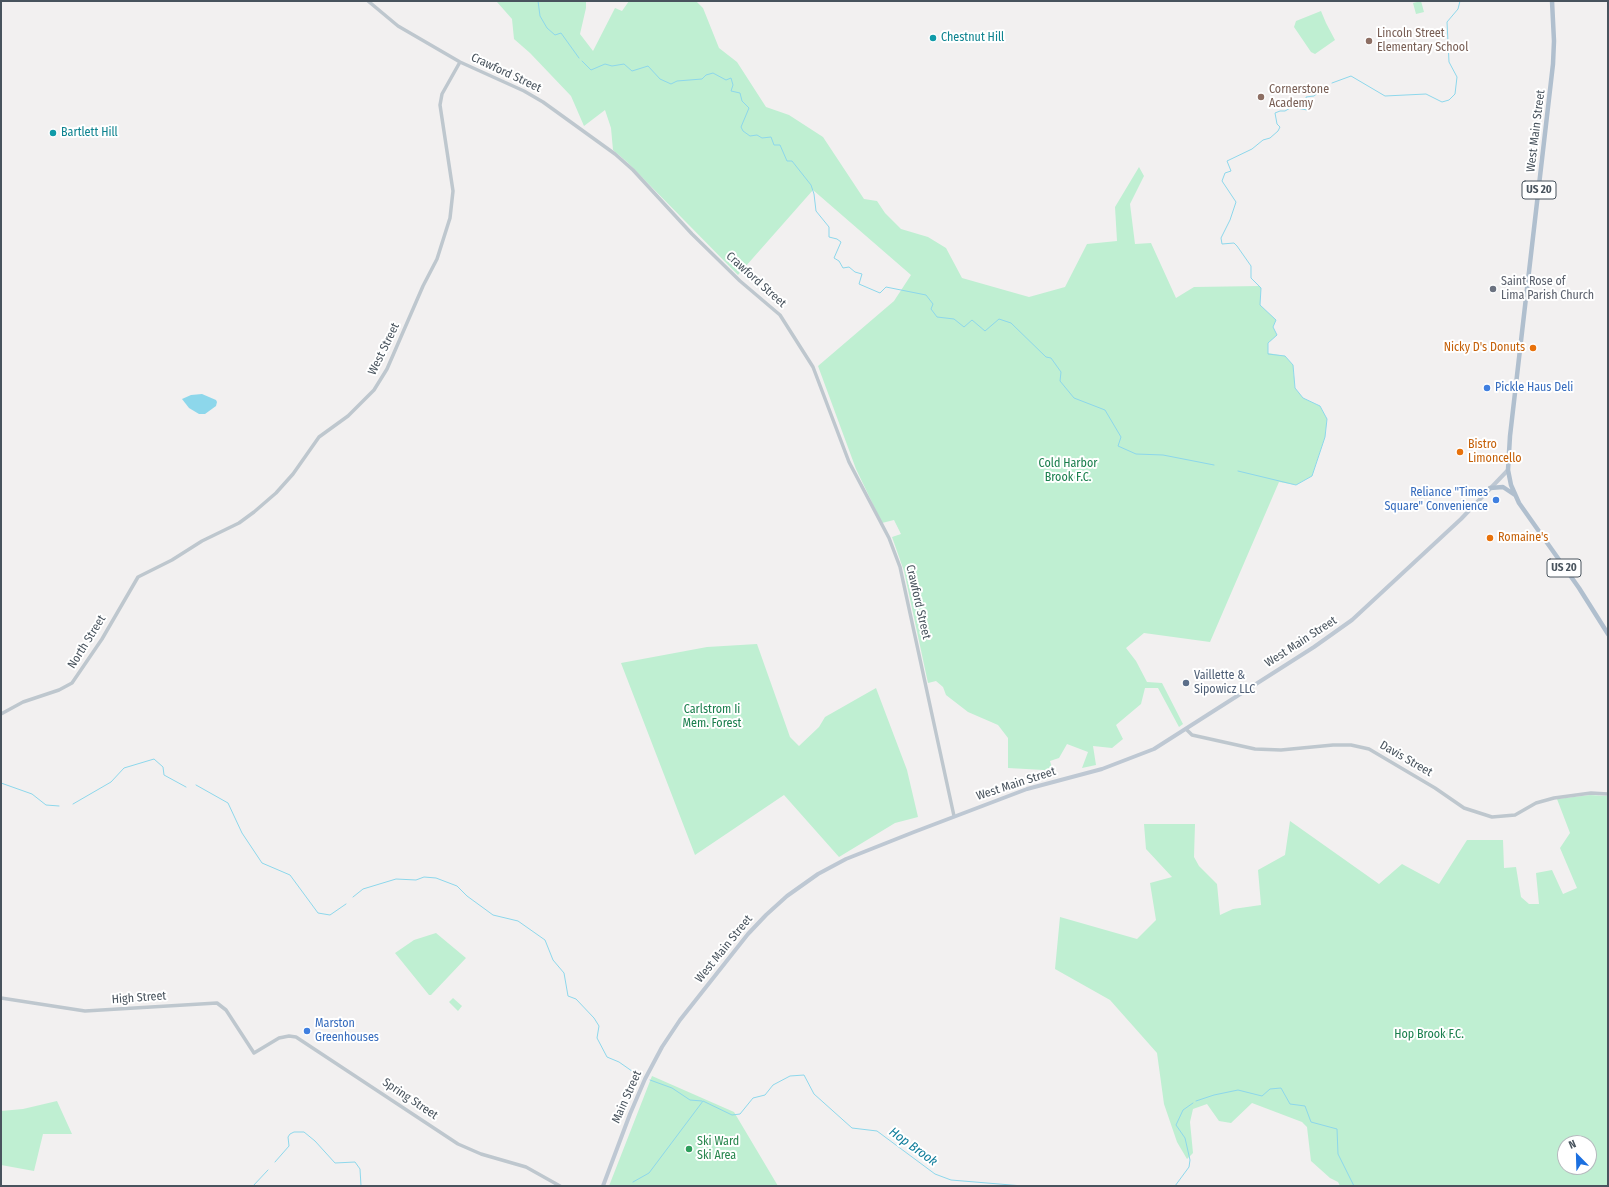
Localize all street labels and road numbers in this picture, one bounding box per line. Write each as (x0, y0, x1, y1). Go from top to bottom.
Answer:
street label: Crawford Street (469, 50, 543, 96)
street label: West Main Street (1524, 89, 1548, 173)
road number: US 20 (1522, 181, 1556, 199)
street label: Crawford Street (723, 249, 789, 311)
street label: West Street (365, 321, 403, 377)
road number: US 20 (1547, 559, 1581, 577)
street label: Crawford Street (902, 563, 934, 641)
street label: North Street (65, 613, 109, 671)
street label: West Main Street (1262, 613, 1340, 671)
street label: Davis Street (1377, 738, 1435, 780)
street label: West Main Street (974, 764, 1058, 804)
street label: West Main Street (692, 912, 756, 986)
street label: High Street (111, 989, 167, 1007)
street label: Main Street (609, 1068, 645, 1126)
street label: Spring Street (380, 1075, 440, 1123)

